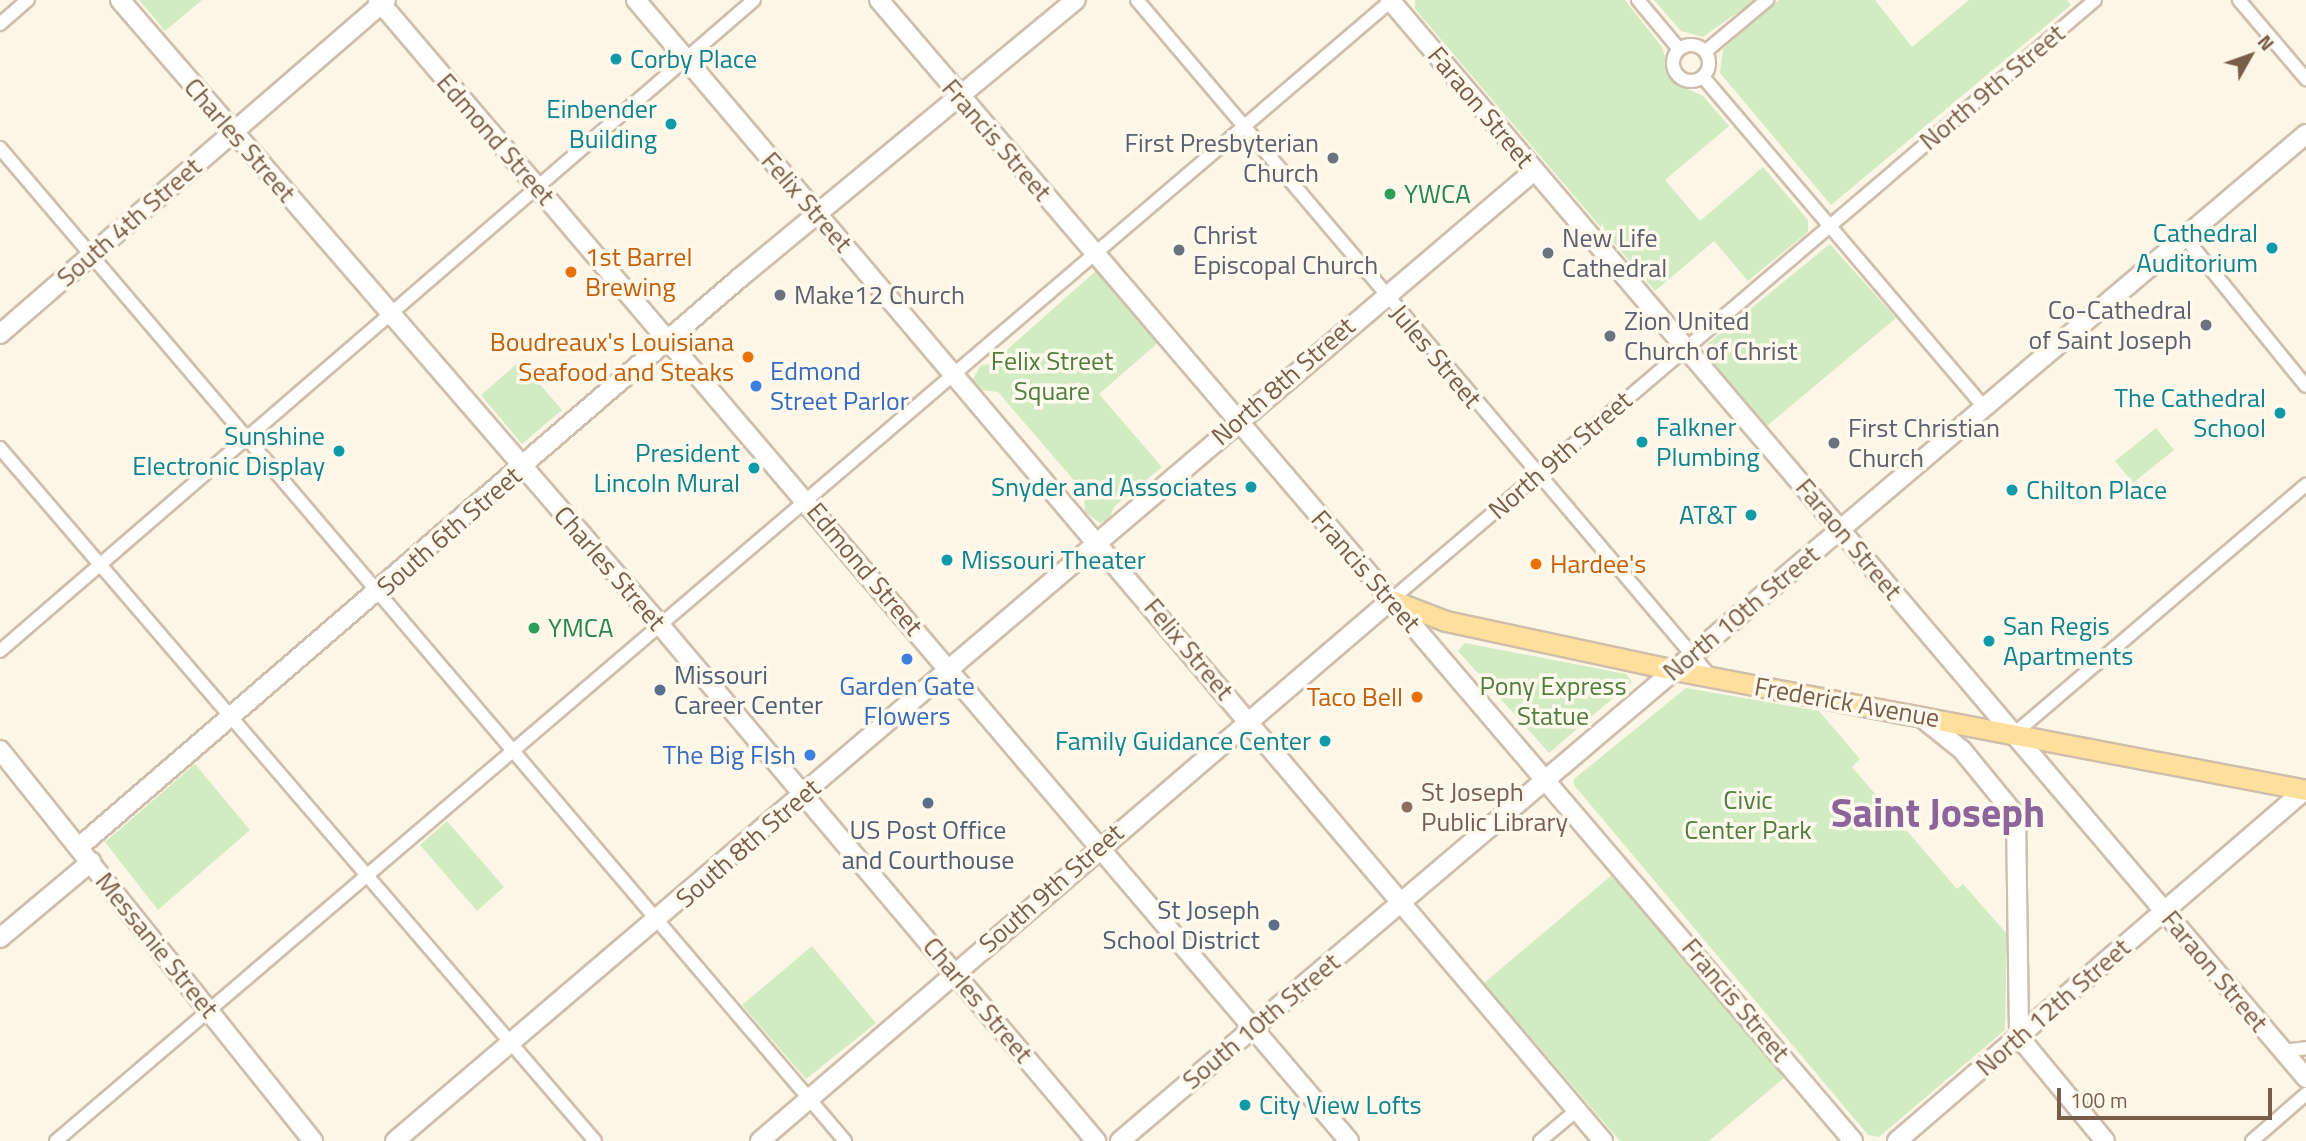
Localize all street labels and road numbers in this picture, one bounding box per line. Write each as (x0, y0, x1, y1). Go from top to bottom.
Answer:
street label: North 9th Street (1913, 17, 2071, 157)
street label: Faraon Street (1421, 40, 1541, 174)
street label: Edmond Street (430, 67, 562, 211)
street label: Charles Street (178, 72, 302, 208)
street label: Francis Street (936, 73, 1058, 207)
street label: Felix Street (755, 146, 859, 258)
street label: South 4th Street (51, 151, 207, 293)
street label: Jules Street (1384, 298, 1488, 414)
street label: North 8th Street (1205, 310, 1361, 452)
street label: North 9th Street (1482, 384, 1638, 526)
street label: South 6th Street (371, 460, 527, 602)
street label: Faraon Street (1789, 472, 1909, 606)
street label: Edmond Street (800, 496, 930, 642)
street label: Charles Street (548, 500, 672, 636)
street label: Francis Street (1305, 504, 1427, 638)
street label: North 10th Street (1657, 539, 1825, 687)
street label: Felix Street (1138, 592, 1240, 706)
street label: Frederick Avenue (1752, 670, 1942, 734)
street label: South 8th Street (670, 772, 826, 914)
street label: South 9th Street (973, 817, 1129, 959)
street label: Messanie Street (89, 866, 225, 1024)
street label: Faraon Street (2155, 904, 2275, 1038)
street label: Charles Street (917, 931, 1039, 1069)
street label: Francis Street (1676, 932, 1796, 1068)
street label: North 12th Street (1970, 932, 2136, 1082)
street label: South 10th Street (1176, 946, 1346, 1096)

